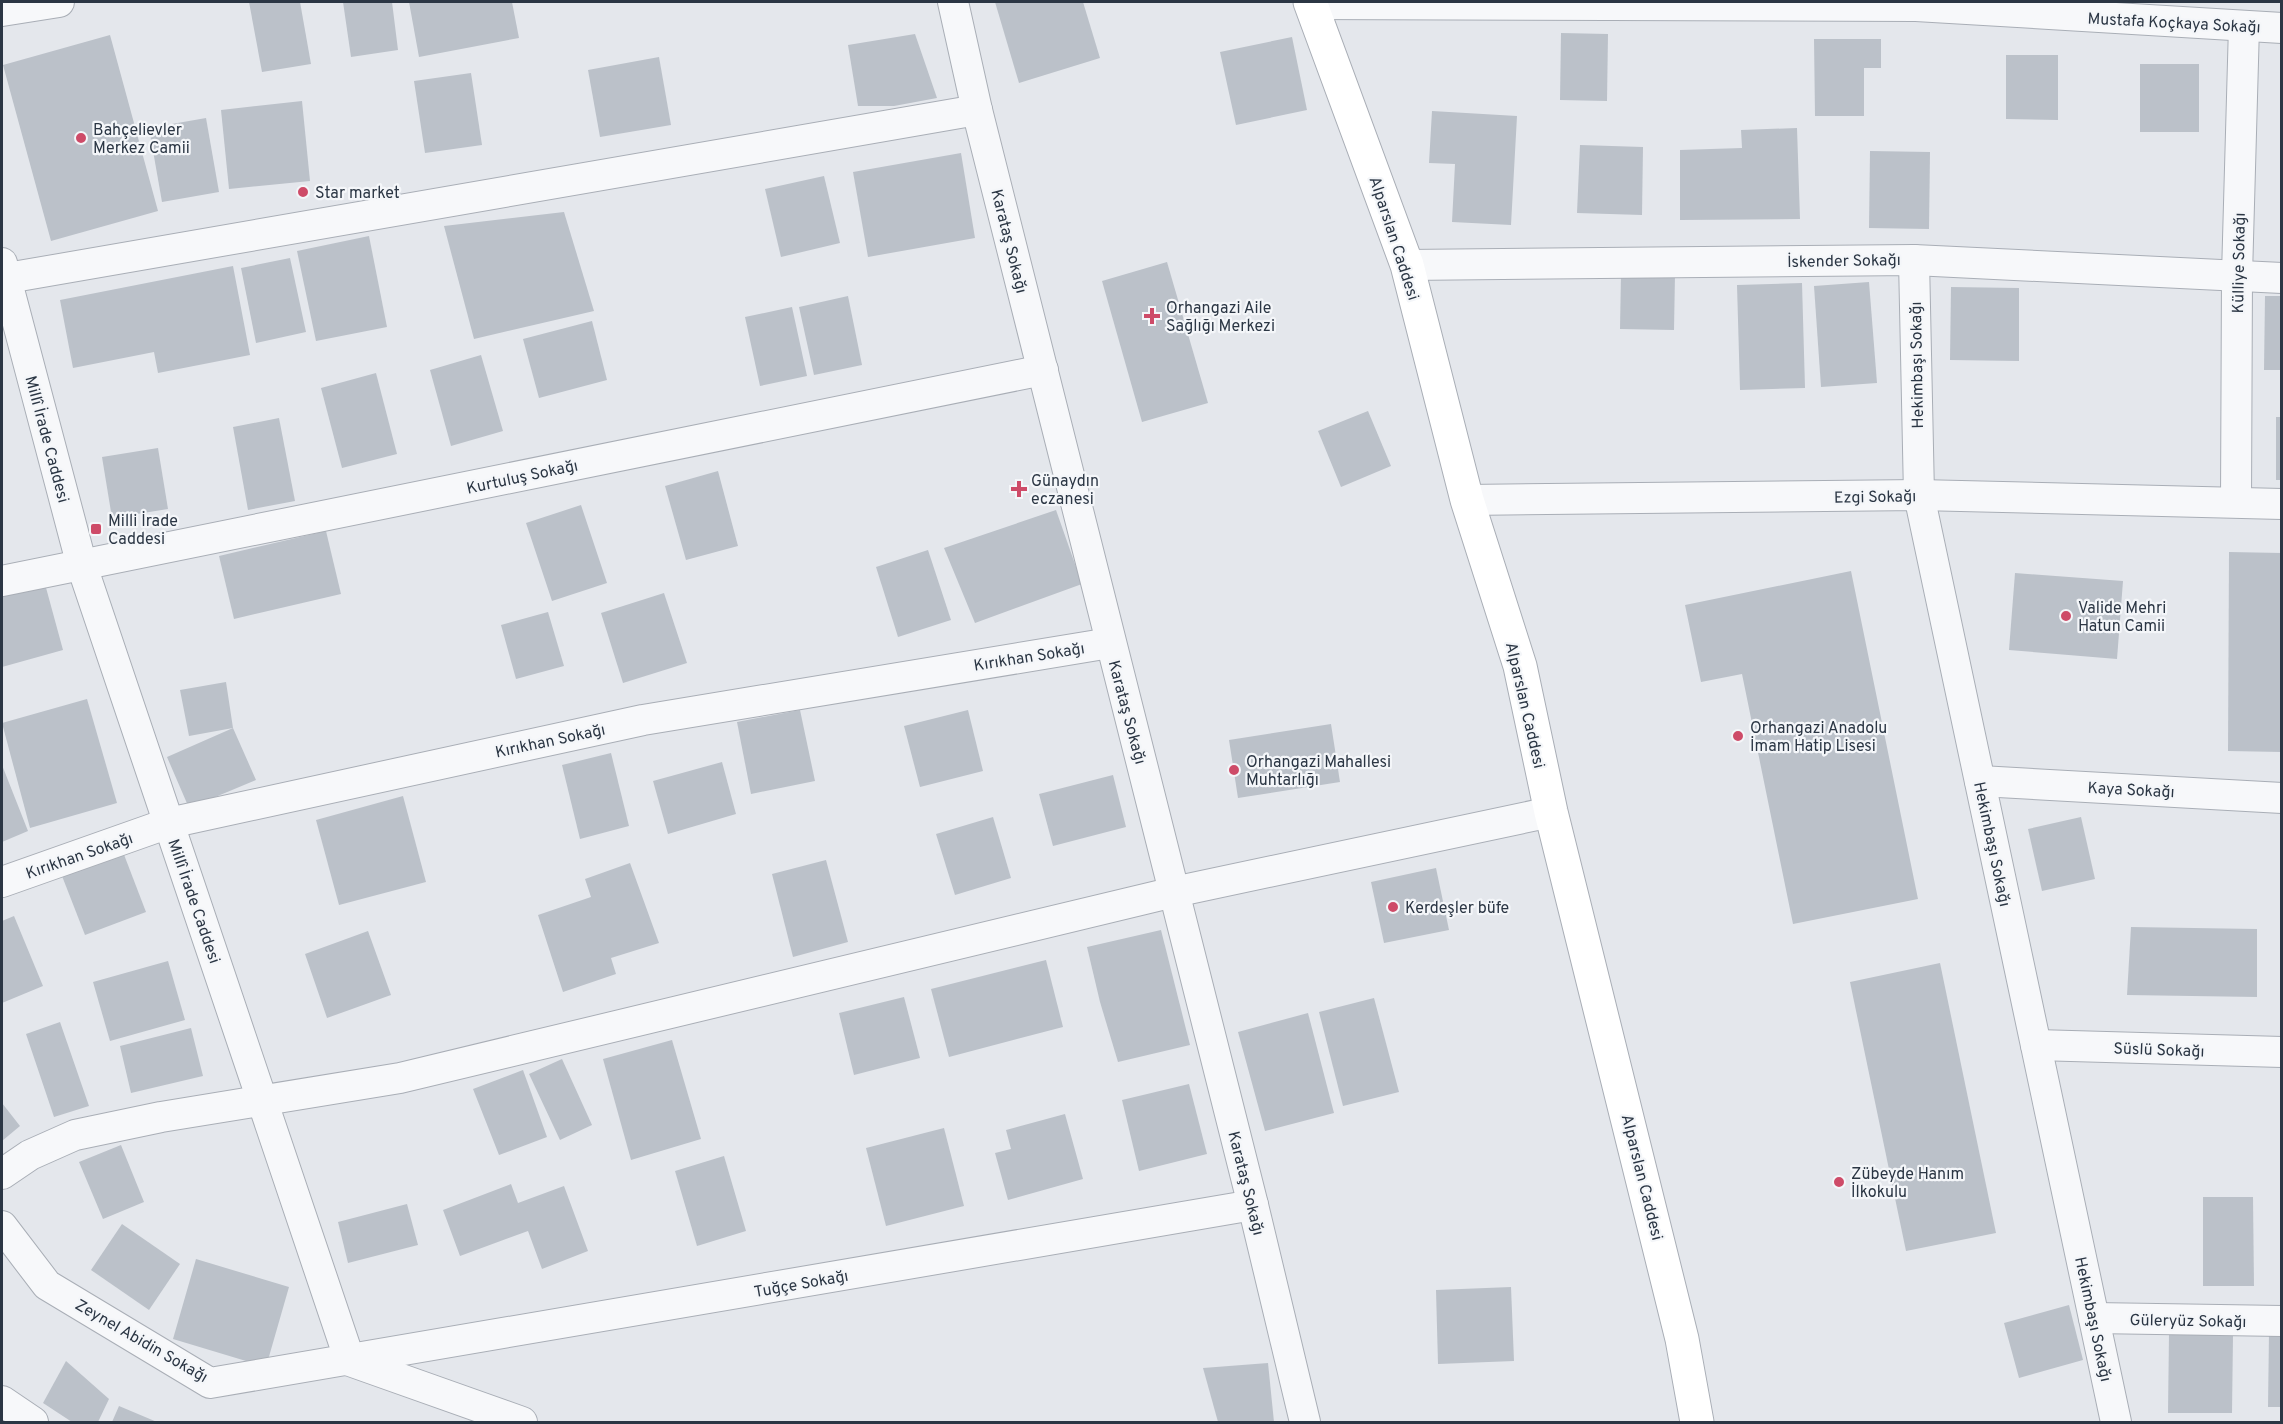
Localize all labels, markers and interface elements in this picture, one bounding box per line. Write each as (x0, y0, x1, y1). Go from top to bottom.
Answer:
street label: Mustafa Koçkaya Sokağı (2087, 9, 2261, 39)
place label: Bahçelievler Merkez Camii (93, 121, 190, 159)
marker: Bahçelievler Merkez Camii (74, 131, 88, 145)
street label: Alparslan Caddesi (1364, 174, 1423, 303)
place label: Star market (315, 184, 400, 204)
marker: Star market (296, 185, 310, 199)
street label: Karataş Sokağı (985, 187, 1031, 296)
street label: Külliye Sokağı (2229, 212, 2251, 314)
street label: İskender Sokağı (1787, 250, 1901, 273)
place label: Orhangazi Aile Sağlığı Merkezi (1166, 299, 1275, 337)
street label: Hekimbaşı Sokağı (1907, 301, 1929, 429)
marker: Orhangazi Aile Sağlığı Merkezi (1143, 307, 1161, 325)
street label: Millî İrade Caddesi (20, 374, 74, 505)
street label: Kurtuluş Sokağı (465, 456, 580, 500)
place label: Günaydın eczanesi (1031, 472, 1099, 510)
marker: Günaydın eczanesi (1012, 482, 1026, 496)
street label: Ezgi Sokağı (1834, 487, 1916, 509)
place label: Milli İrade Caddesi (108, 511, 178, 550)
marker: Milli İrade Caddesi (89, 522, 103, 536)
place label: Valide Mehri Hatun Camii (2078, 599, 2166, 637)
marker: Valide Mehri Hatun Camii (2059, 609, 2073, 623)
street label: Kırıkhan Sokağı (972, 639, 1086, 677)
street label: Alparslan Caddesi (1500, 640, 1548, 771)
street label: Karataş Sokağı (1103, 658, 1150, 767)
place label: Orhangazi Anadolu İmam Hatip Lisesi (1750, 719, 1887, 757)
street label: Kırıkhan Sokağı (494, 721, 607, 763)
marker: Orhangazi Anadolu İmam Hatip Lisesi (1731, 729, 1745, 743)
place label: Orhangazi Mahallesi Muhtarlığı (1246, 753, 1391, 791)
marker: Orhangazi Mahallesi Muhtarlığı (1227, 763, 1241, 777)
street label: Kaya Sokağı (2087, 779, 2175, 803)
street label: Hekimbaşı Sokağı (1968, 780, 2014, 909)
street label: Kırıkhan Sokağı (23, 829, 136, 885)
street label: Millî İrade Caddesi (162, 836, 225, 967)
place label: Kerdeşler büfe (1405, 899, 1509, 919)
marker: Kerdeşler büfe (1386, 900, 1400, 914)
street label: Süslü Sokağı (2113, 1039, 2205, 1063)
street label: Alparslan Caddesi (1616, 1112, 1666, 1243)
street label: Karataş Sokağı (1222, 1129, 1268, 1238)
place label: Zübeyde Hanım İlkokulu (1851, 1165, 1964, 1203)
marker: Zübeyde Hanım İlkokulu (1832, 1175, 1846, 1189)
street label: Hekimbaşı Sokağı (2069, 1255, 2115, 1384)
street label: Tuğçe Sokağı (753, 1267, 850, 1303)
street label: Zeynel Abidin Sokağı (71, 1296, 211, 1388)
street label: Güleryüz Sokağı (2129, 1311, 2247, 1333)

